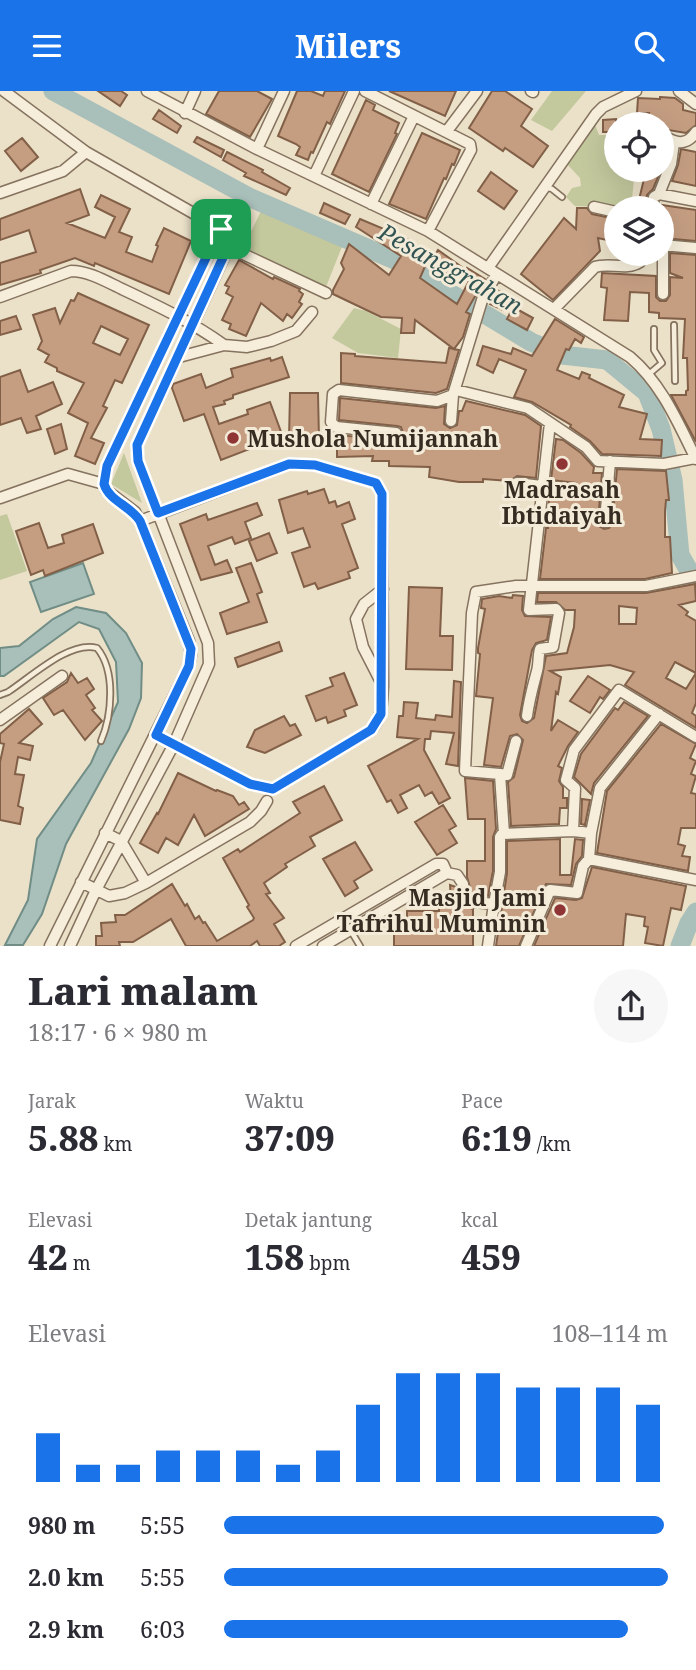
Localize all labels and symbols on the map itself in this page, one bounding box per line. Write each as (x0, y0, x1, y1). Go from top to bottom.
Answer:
pin (191, 199, 251, 259)
water label: Pesanggrahan (372, 214, 529, 321)
place label: Mushola Numijannah (247, 422, 498, 454)
marker: Mushola Numijannah (225, 430, 241, 446)
marker: Madrasah Ibtidaiyah (554, 456, 570, 472)
place label: Madrasah Ibtidaiyah (502, 473, 622, 531)
place label: Masjid Jami Tafrihul Muminin (337, 881, 546, 939)
marker: Masjid Jami Tafrihul Muminin (552, 902, 568, 918)

